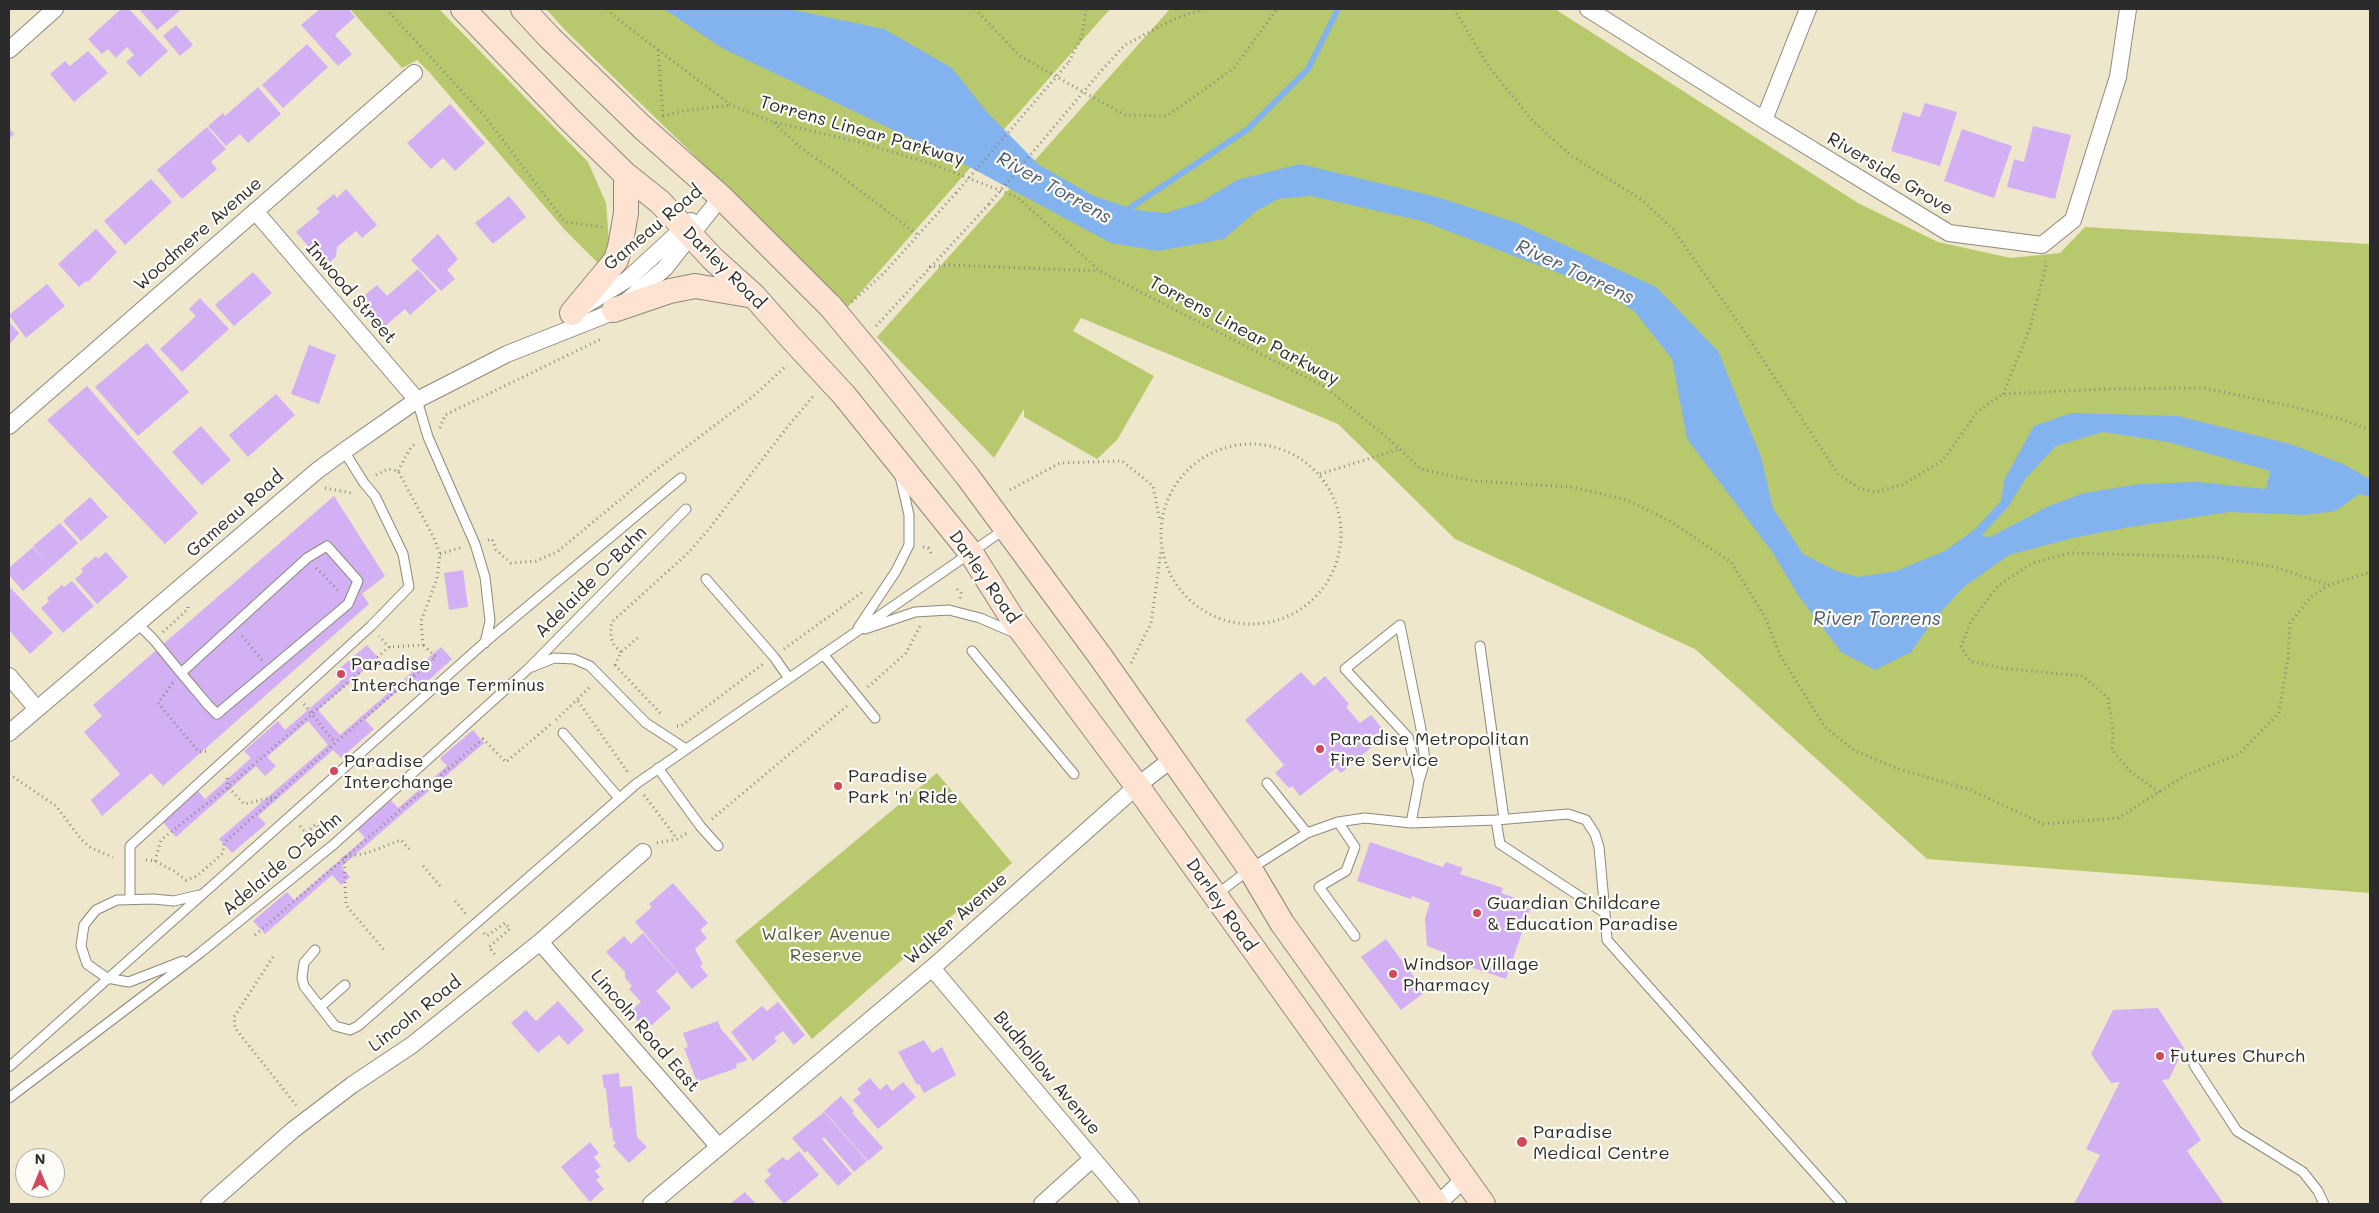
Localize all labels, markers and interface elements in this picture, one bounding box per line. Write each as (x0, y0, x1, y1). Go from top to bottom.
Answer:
street label: Torrens Linear Parkway (757, 91, 967, 171)
street label: Riverside Grove (1823, 128, 1957, 220)
water label: River Torrens (993, 147, 1115, 229)
street label: Woodmere Avenue (130, 173, 266, 295)
street label: Gameau Road (599, 181, 707, 275)
street label: Darley Road (678, 222, 770, 314)
water label: River Torrens (1512, 235, 1638, 309)
street label: Inwood Street (301, 238, 401, 348)
street label: Torrens Linear Parkway (1145, 272, 1343, 390)
street label: Gameau Road (182, 466, 288, 562)
street label: Adelaide O-Bahn (531, 522, 651, 642)
street label: Darley Road (944, 526, 1024, 628)
water label: River Torrens (1813, 608, 1941, 630)
place label: Paradise Interchange Terminus (351, 653, 545, 696)
marker: Paradise Interchange Terminus (335, 668, 347, 680)
place label: Paradise Metropolitan Fire Service (1330, 728, 1529, 771)
marker: Paradise Metropolitan Fire Service (1314, 743, 1326, 755)
place label: Paradise Interchange (344, 750, 453, 792)
marker: Paradise Interchange (328, 765, 340, 777)
place label: Paradise Park 'n' Ride (848, 765, 958, 808)
marker: Paradise Park 'n' Ride (832, 780, 844, 792)
street label: Adelaide O-Bahn (218, 808, 346, 920)
street label: Darley Road (1181, 854, 1261, 956)
street label: Walker Avenue (900, 868, 1012, 970)
place label: Guardian Childcare & Education Paradise (1487, 892, 1678, 934)
marker: Guardian Childcare & Education Paradise (1471, 907, 1483, 919)
park label: Walker Avenue Reserve (761, 923, 891, 966)
place label: Windsor Village Pharmacy (1403, 953, 1539, 996)
street label: Lincoln Road East (586, 965, 704, 1097)
marker: Windsor Village Pharmacy (1387, 968, 1399, 980)
street label: Lincoln Road (365, 971, 465, 1057)
street label: Budhollow Avenue (989, 1007, 1105, 1139)
place label: Futures Church (2170, 1045, 2305, 1067)
marker: Futures Church (2154, 1050, 2166, 1062)
place label: Paradise Medical Centre (1533, 1121, 1670, 1164)
marker: Paradise Medical Centre (1515, 1135, 1529, 1149)
north arrow (15, 1148, 65, 1198)
text: N (35, 1149, 45, 1168)

